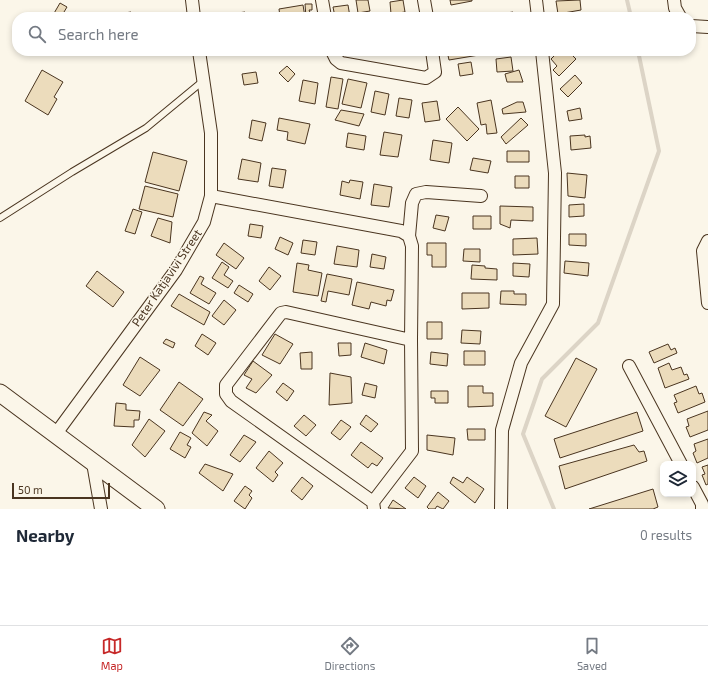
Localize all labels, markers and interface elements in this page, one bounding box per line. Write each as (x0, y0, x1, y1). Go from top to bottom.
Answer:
search box (12, 12, 696, 56)
icon: search (26, 23, 48, 45)
text: Search here (58, 25, 139, 43)
street label: Peter Katjavivi Street (128, 226, 205, 329)
map controls (660, 461, 696, 497)
button: layers (660, 461, 696, 497)
scale bar (12, 481, 110, 500)
text: 50 m (18, 483, 43, 496)
text: Nearby (16, 525, 74, 545)
text: 0 results (640, 527, 692, 543)
tab: Map (101, 635, 123, 672)
tab: Directions (325, 635, 375, 672)
tab: Saved (577, 635, 607, 672)

